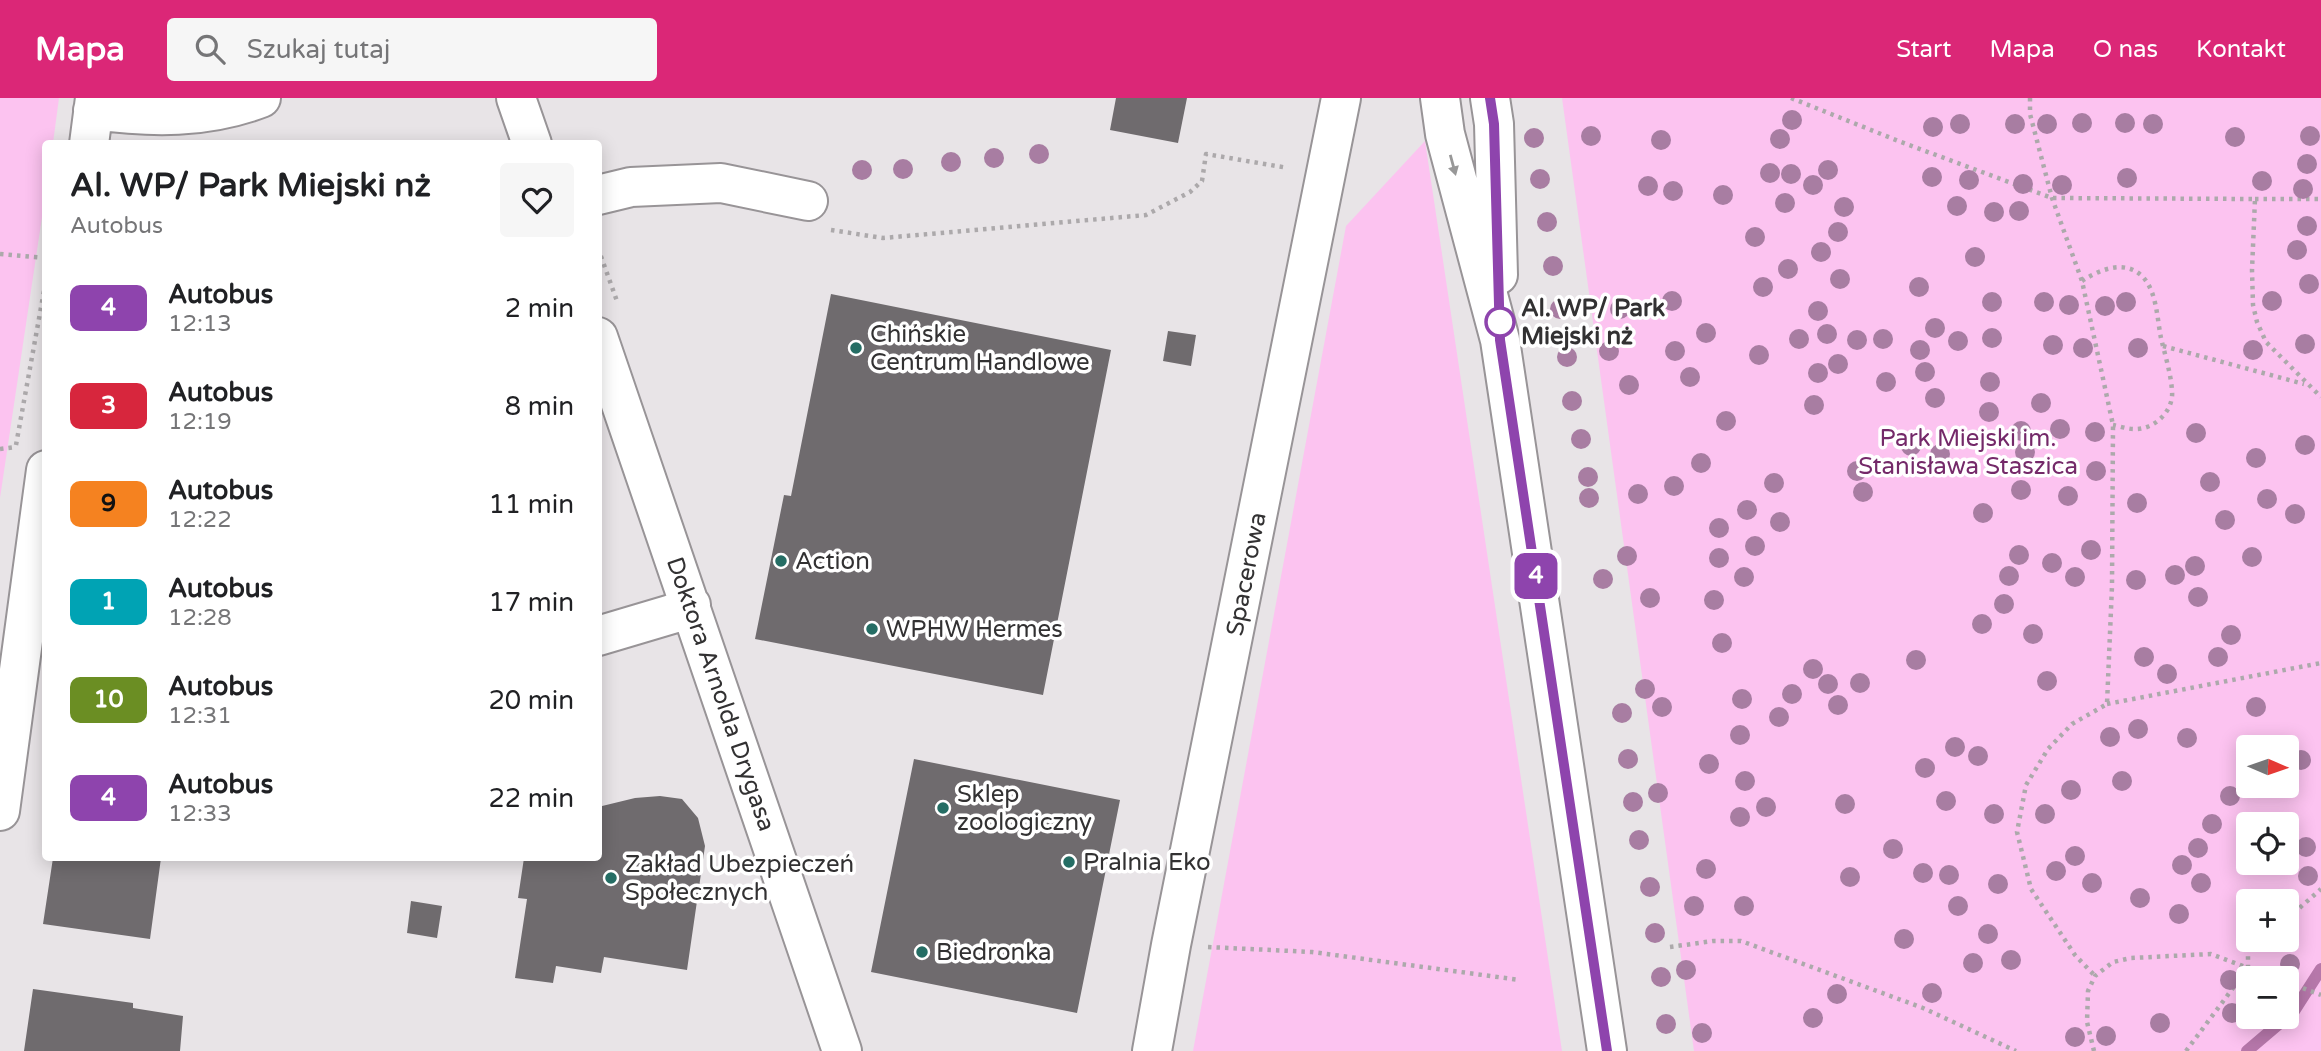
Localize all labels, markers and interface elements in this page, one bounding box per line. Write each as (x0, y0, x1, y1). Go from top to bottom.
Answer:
search box (167, 18, 657, 81)
text: Mapa (35, 30, 125, 69)
icon: search (191, 30, 229, 68)
text: Szukaj tutaj (247, 34, 390, 65)
text: Start (1896, 35, 1951, 64)
text: Mapa (1989, 35, 2055, 64)
text: O nas (2093, 35, 2158, 64)
text: Kontakt (2196, 35, 2286, 64)
one-way arrow (1448, 154, 1459, 176)
button: heart (500, 163, 574, 237)
text: Al. WP/ Park Miejski nż (70, 166, 431, 205)
text: Autobus (70, 212, 163, 240)
text: Autobus (168, 279, 273, 310)
text: 4 (101, 293, 116, 322)
text: 2 min (505, 293, 574, 324)
place label: Al. WP/ Park Miejski nż (1521, 294, 1665, 351)
marker: Al. WP/ Park Miejski nż (1485, 307, 1515, 337)
text: 12:13 (168, 310, 232, 338)
place label: Chińskie Centrum Handlowe (870, 320, 1090, 377)
marker: Chińskie Centrum Handlowe (848, 340, 864, 356)
text: Autobus (168, 377, 273, 408)
text: 3 (101, 391, 116, 420)
text: 8 min (505, 391, 574, 422)
text: 12:19 (168, 408, 232, 436)
park label: Park Miejski im. Stanisława Staszica (1858, 424, 2078, 481)
text: Autobus (168, 475, 273, 506)
text: 9 (101, 489, 116, 518)
text: 11 min (488, 489, 574, 520)
text: 12:22 (168, 506, 232, 534)
street label: Spacerowa (1220, 510, 1273, 638)
place label: Action (795, 547, 870, 576)
street label: Doktora Arnolda Drygasa (660, 553, 781, 835)
marker: Action (773, 553, 789, 569)
line badge: 4 (1513, 553, 1559, 599)
text: 4 (1528, 561, 1544, 590)
text: Autobus (168, 573, 273, 604)
text: 1 (101, 587, 116, 616)
text: 17 min (488, 587, 574, 618)
text: 12:28 (168, 604, 232, 632)
place label: WPHW Hermes (886, 615, 1063, 644)
marker: WPHW Hermes (864, 621, 880, 637)
text: Autobus (168, 671, 273, 702)
text: 10 (93, 685, 124, 714)
text: 20 min (488, 685, 574, 716)
text: 12:31 (168, 702, 232, 730)
north arrow (2236, 735, 2300, 798)
map controls (2236, 735, 2299, 1029)
text: Autobus (168, 769, 273, 800)
place label: Sklep zoologiczny (957, 780, 1092, 837)
text: 4 (101, 783, 116, 812)
text: 22 min (488, 783, 574, 814)
text: 12:33 (168, 800, 232, 828)
marker: Sklep zoologiczny (935, 800, 951, 816)
button: locate (2236, 812, 2299, 875)
place label: Pralnia Eko (1083, 848, 1211, 877)
place label: Zakład Ubezpieczeń Społecznych (625, 850, 854, 907)
marker: Pralnia Eko (1061, 854, 1077, 870)
marker: Zakład Ubezpieczeń Społecznych (603, 870, 619, 886)
button: + (2236, 889, 2299, 952)
place label: Biedronka (936, 938, 1052, 967)
marker: Biedronka (914, 944, 930, 960)
button: − (2236, 966, 2299, 1029)

